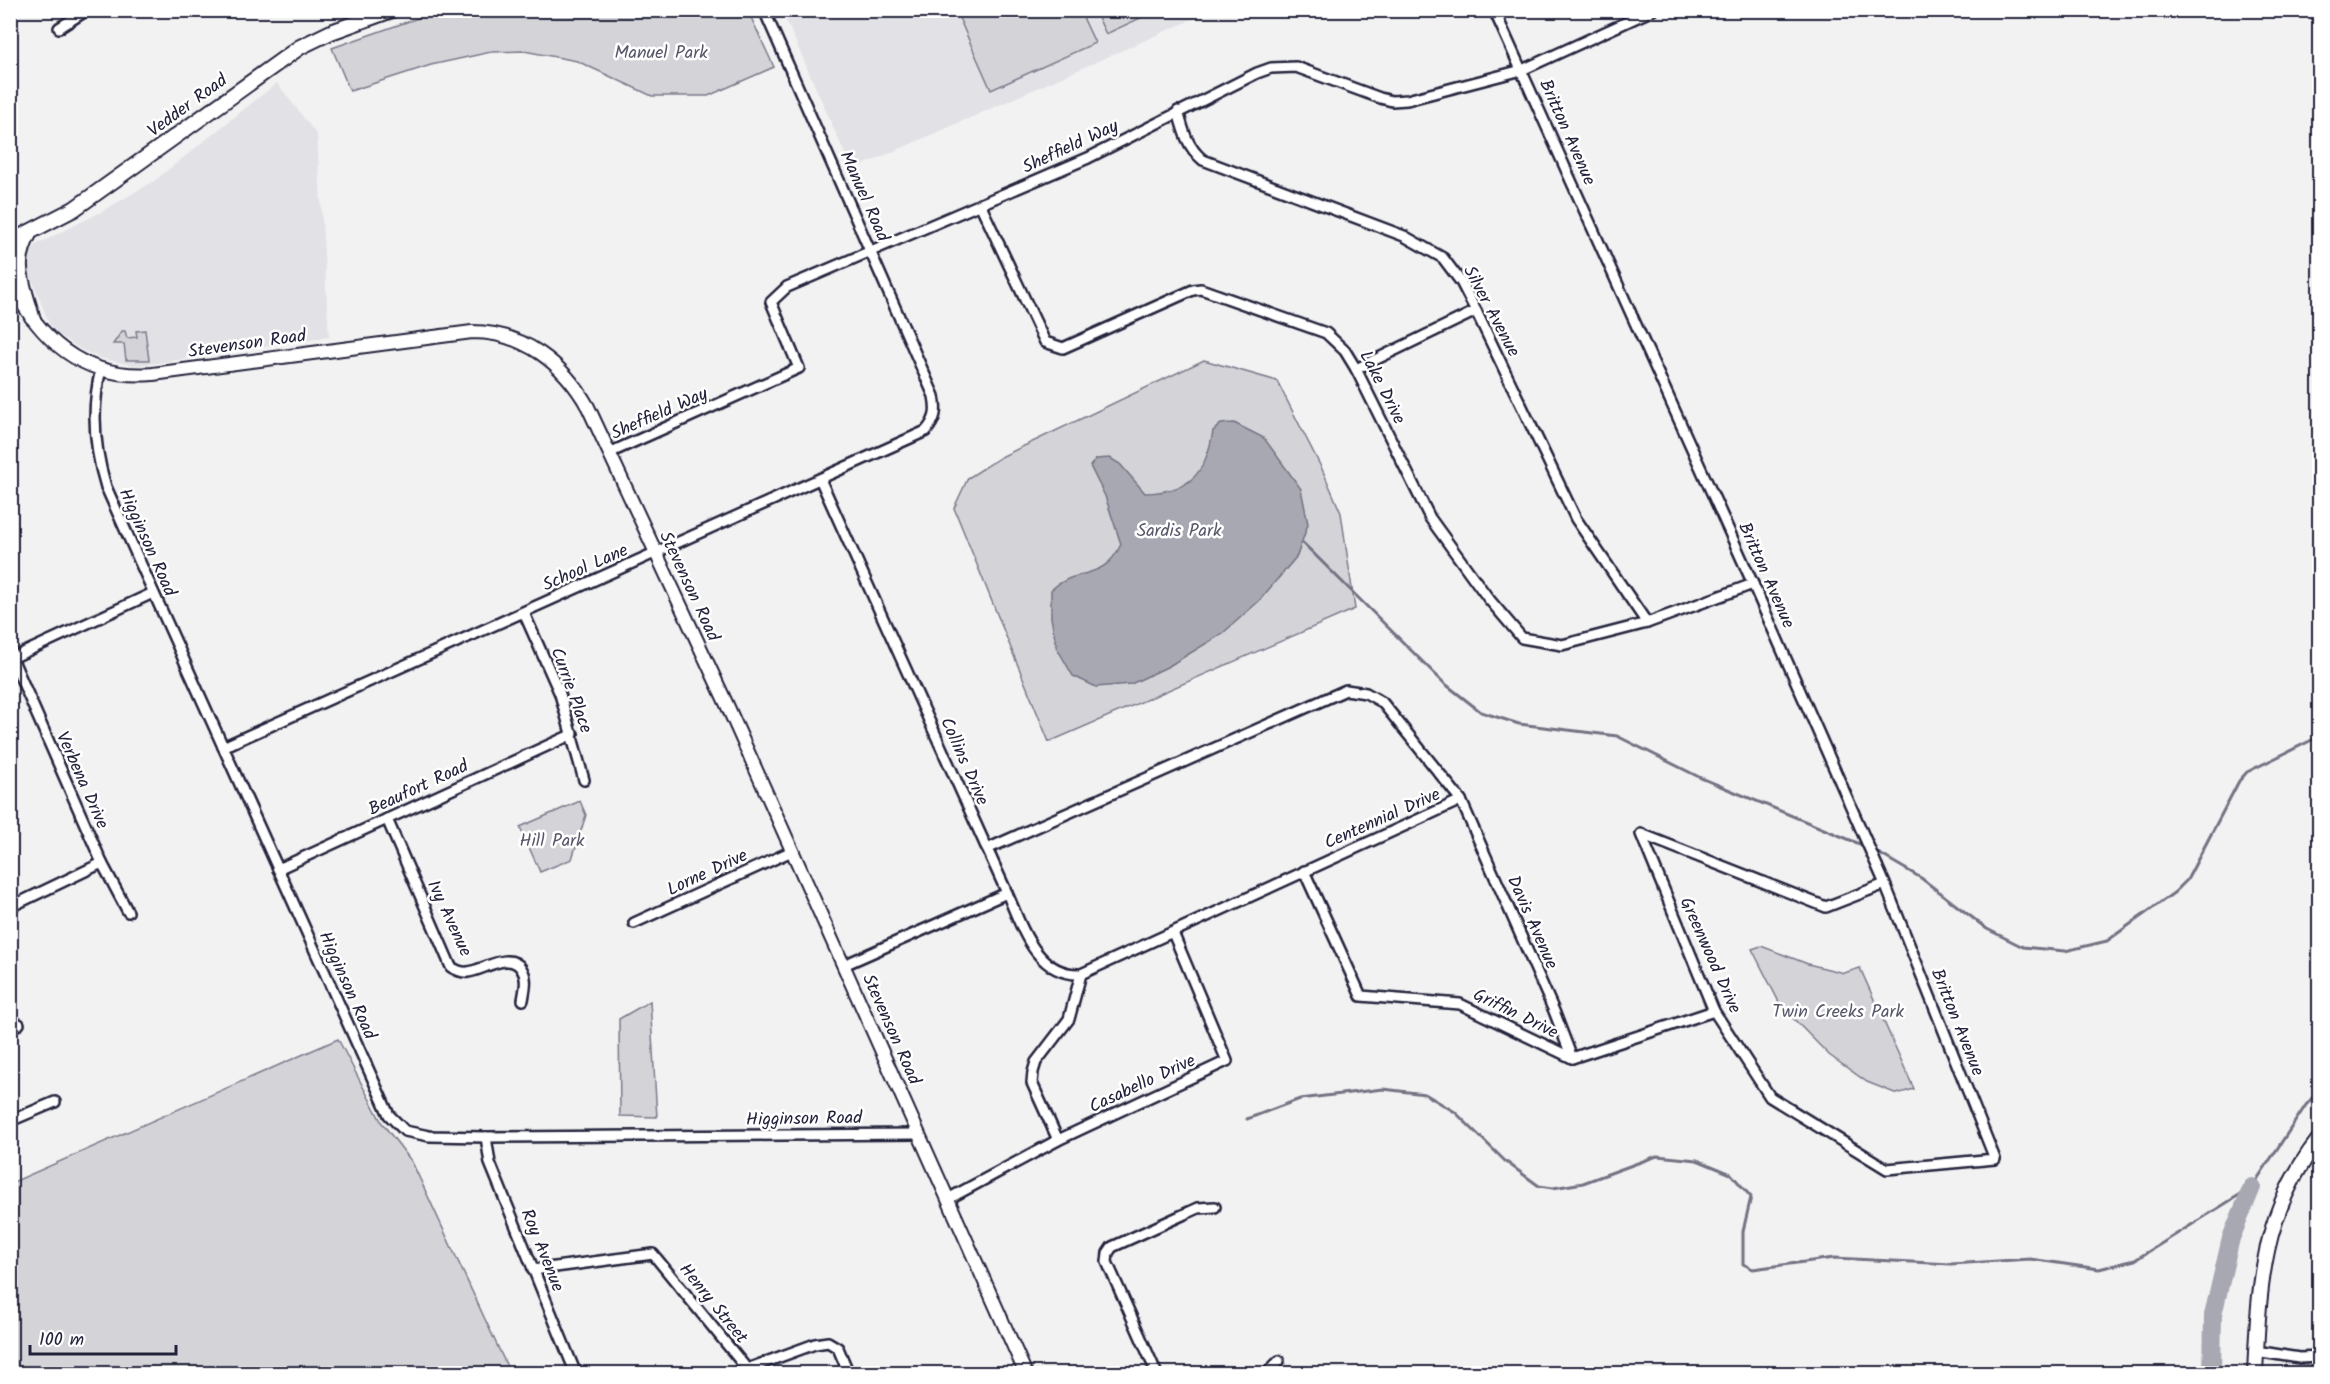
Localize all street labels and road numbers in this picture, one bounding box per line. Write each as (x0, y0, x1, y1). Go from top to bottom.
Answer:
street label: Vedder Road (142, 67, 235, 145)
street label: Britton Avenue (1530, 75, 1603, 190)
street label: Sheffield Way (1018, 112, 1124, 182)
street label: Manuel Road (831, 147, 897, 248)
street label: Silver Avenue (1454, 261, 1527, 363)
street label: Stevenson Road (186, 322, 309, 367)
street label: Lake Drive (1351, 346, 1413, 430)
street label: Sheffield Way (607, 380, 713, 449)
street label: Higginson Road (110, 484, 184, 602)
street label: Britton Avenue (1729, 518, 1802, 633)
street label: Stevenson Road (650, 527, 727, 647)
street label: School Lane (538, 537, 633, 600)
street label: Currie Place (542, 643, 600, 738)
street label: Collins Drive (931, 713, 996, 810)
street label: Verbena Drive (47, 727, 116, 834)
street label: Beaufort Road (364, 752, 475, 824)
street label: Centennial Drive (1320, 781, 1445, 858)
street label: Lorne Drive (662, 842, 753, 905)
street label: Davis Avenue (1498, 871, 1565, 974)
street label: Ivy Avenue (418, 875, 479, 962)
street label: Greenwood Drive (1671, 893, 1748, 1019)
street label: Higginson Road (310, 927, 384, 1045)
street label: Britton Avenue (1922, 964, 1991, 1081)
street label: Stevenson Road (853, 970, 928, 1091)
street label: Griffin Drive (1468, 981, 1563, 1048)
street label: Casabello Drive (1085, 1047, 1201, 1122)
street label: Higginson Road (746, 1104, 863, 1135)
street label: Roy Avenue (512, 1205, 571, 1296)
street label: Henry Street (671, 1257, 755, 1352)

